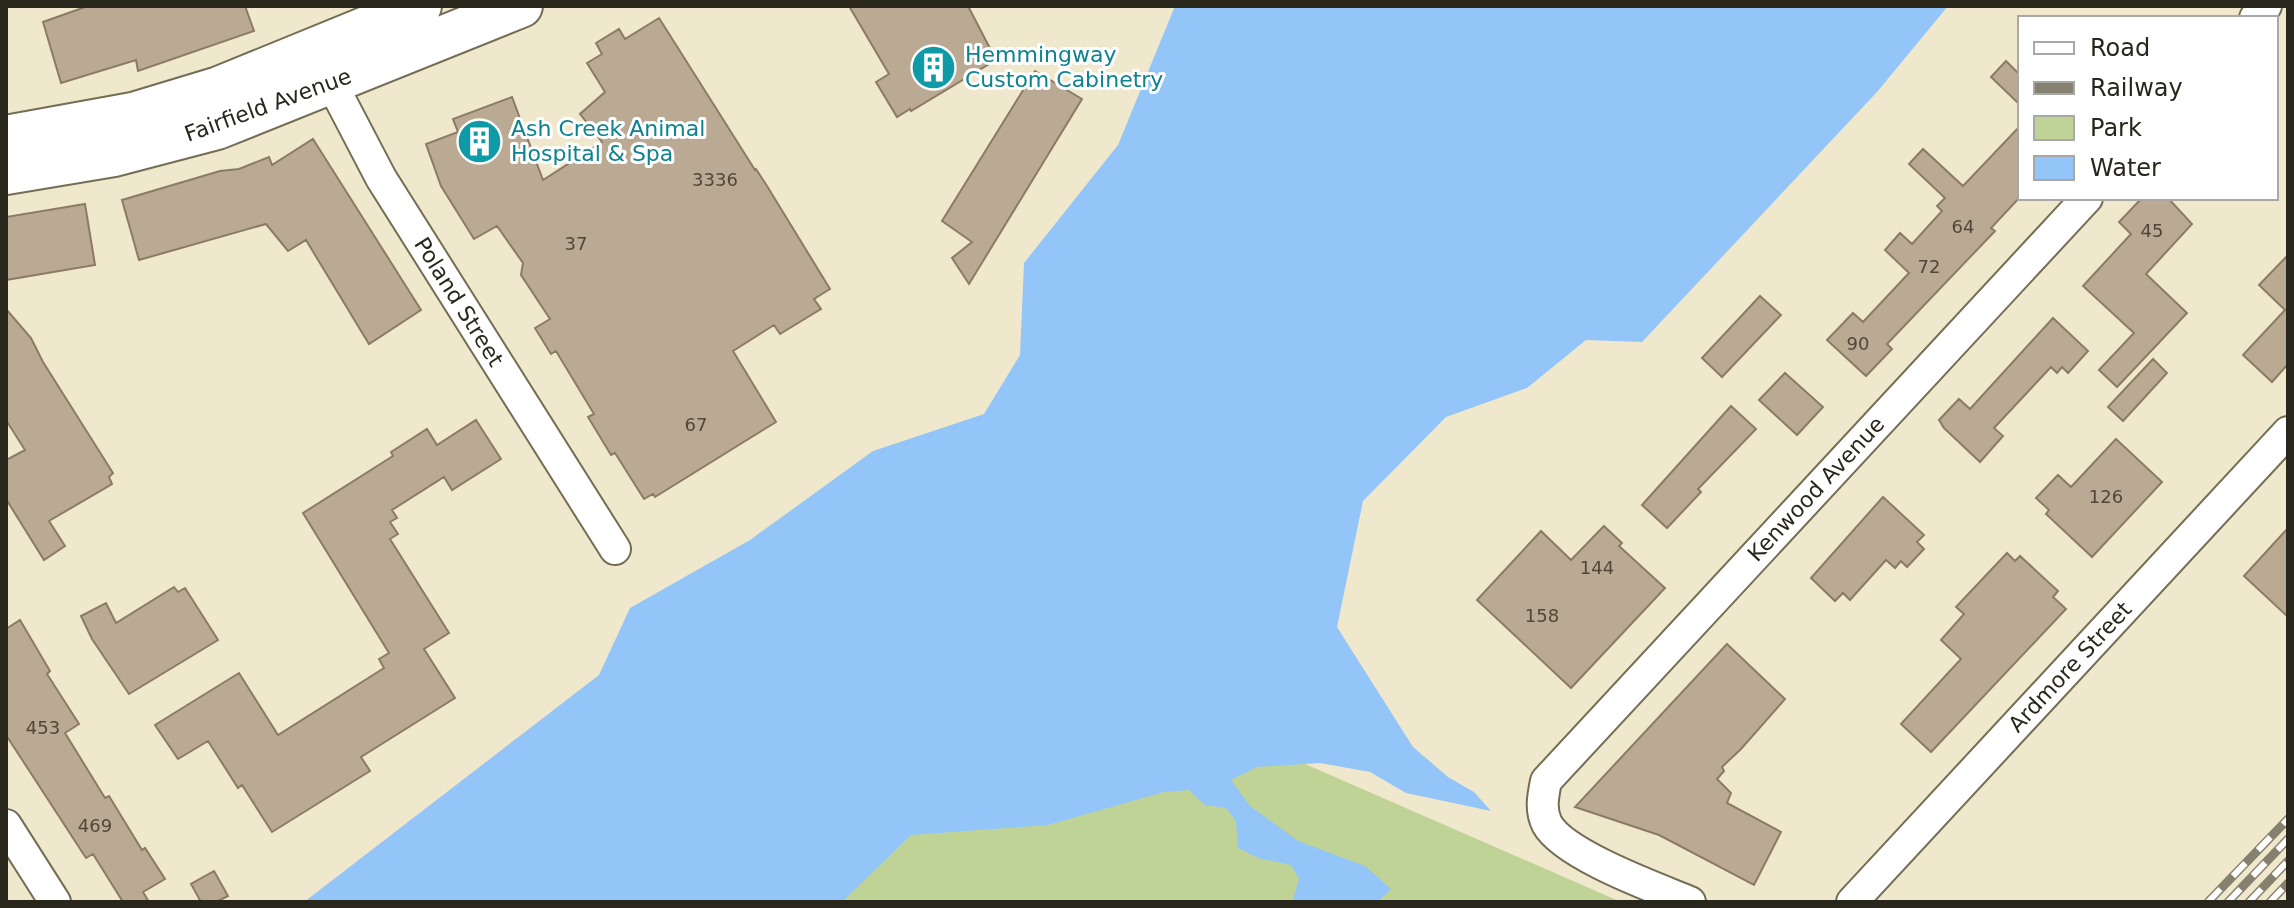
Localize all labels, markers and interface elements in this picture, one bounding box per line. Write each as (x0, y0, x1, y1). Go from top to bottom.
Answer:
legend (2018, 16, 2278, 200)
text: Road (2090, 34, 2150, 62)
place label: Hemmingway Custom Cabinetry (965, 42, 1163, 92)
building icon: Hemmingway Custom Cabinetry (910, 43, 958, 91)
street label: Fairfield Avenue (181, 63, 355, 147)
text: Railway (2090, 74, 2183, 102)
text: Park (2090, 114, 2142, 142)
place label: Ash Creek Animal Hospital & Spa (511, 116, 705, 166)
building icon: Ash Creek Animal Hospital & Spa (456, 117, 504, 165)
text: Water (2090, 154, 2161, 182)
house number: 3336 (692, 169, 738, 190)
house number: 64 (1952, 216, 1974, 237)
house number: 45 (2141, 220, 2163, 241)
street label: Poland Street (409, 233, 509, 371)
house number: 37 (565, 233, 587, 254)
house number: 72 (1918, 256, 1940, 277)
house number: 90 (1847, 333, 1869, 354)
street label: Kenwood Avenue (1743, 412, 1889, 566)
house number: 67 (685, 414, 707, 435)
house number: 126 (2089, 486, 2123, 507)
house number: 144 (1580, 557, 1614, 578)
street label: Ardmore Street (2003, 597, 2137, 737)
house number: 158 (1525, 605, 1559, 626)
house number: 453 (26, 717, 60, 738)
house number: 469 (78, 815, 112, 836)

